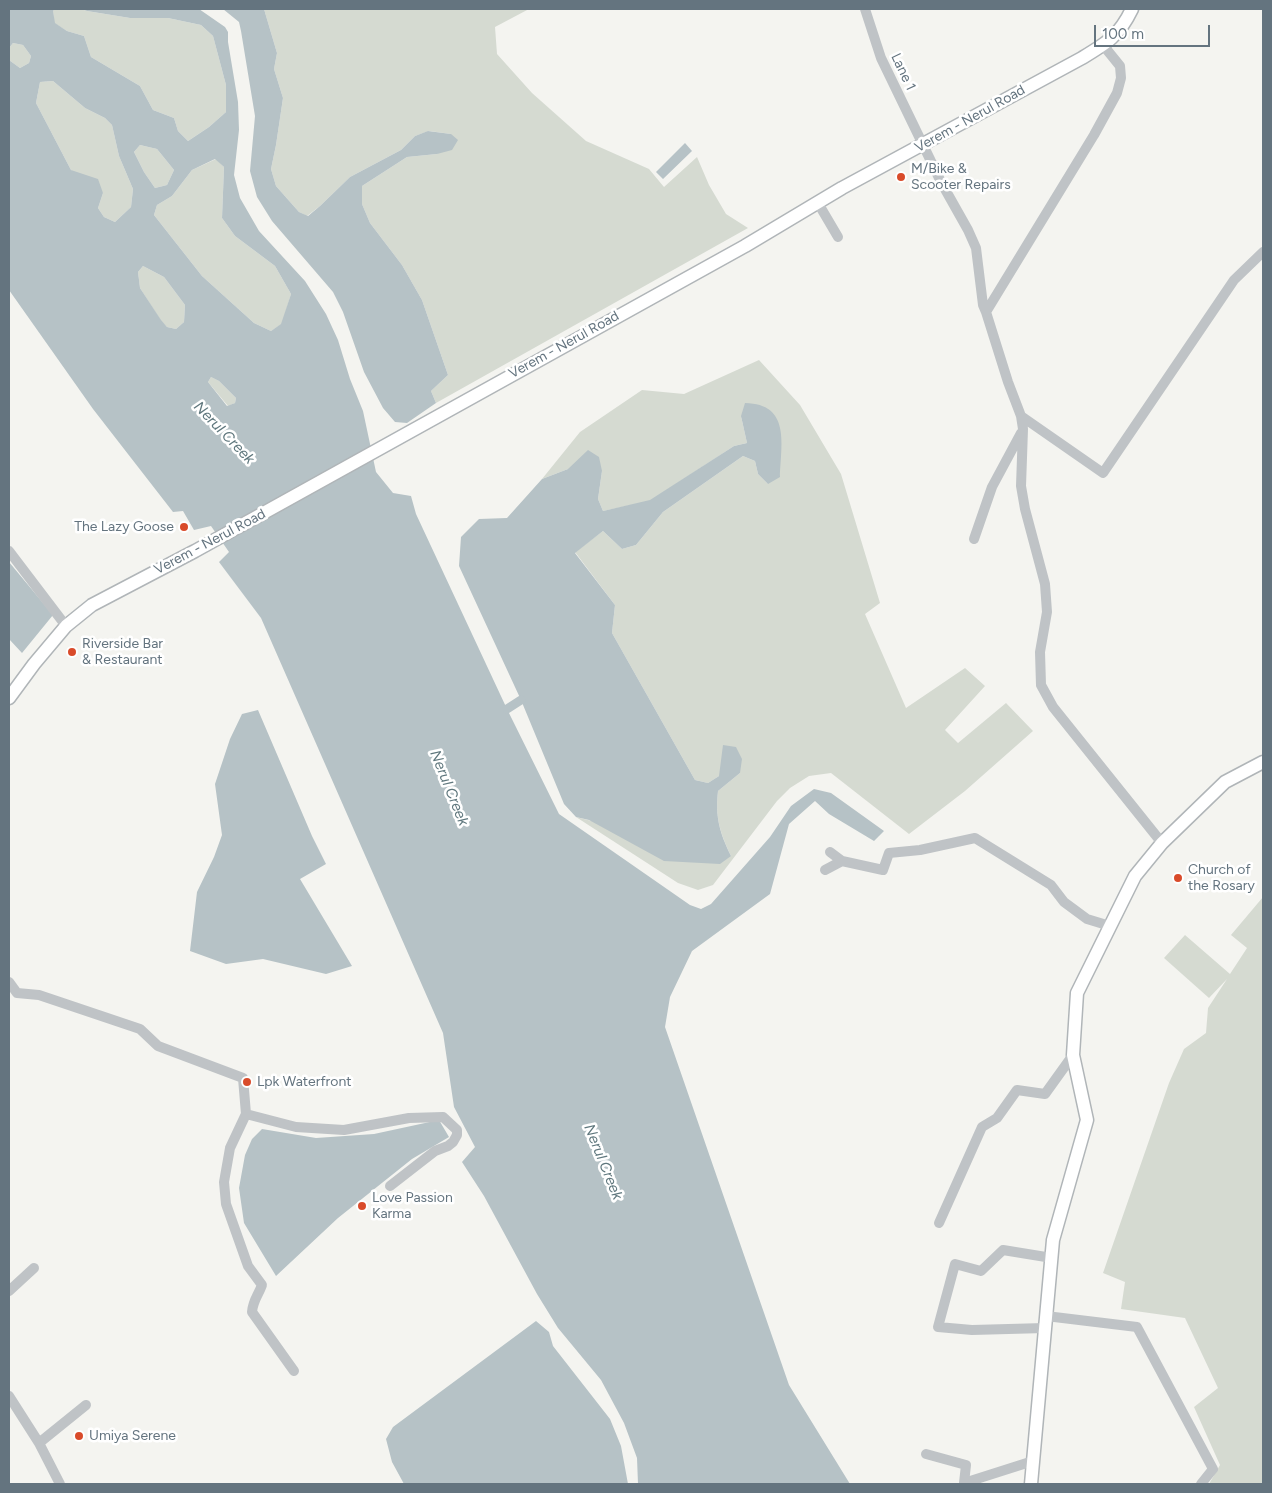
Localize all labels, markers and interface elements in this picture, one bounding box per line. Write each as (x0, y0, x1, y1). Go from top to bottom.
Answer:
scale bar (1097, 15, 1213, 47)
text: 100 m (1102, 25, 1144, 43)
street label: Lane 1 (887, 51, 919, 93)
street label: Verem - Nerul Road (912, 82, 1028, 156)
place label: M/Bike & Scooter Repairs (911, 161, 1011, 193)
marker: M/Bike & Scooter Repairs (895, 171, 907, 183)
street label: Verem - Nerul Road (506, 308, 622, 382)
water label: Nerul Creek (190, 398, 258, 468)
street label: Verem - Nerul Road (151, 506, 269, 578)
place label: The Lazy Goose (74, 519, 174, 535)
marker: The Lazy Goose (178, 521, 190, 533)
place label: Riverside Bar & Restaurant (82, 636, 163, 669)
marker: Riverside Bar & Restaurant (66, 646, 78, 658)
water label: Nerul Creek (426, 748, 472, 828)
place label: Church of the Rosary (1188, 862, 1255, 894)
marker: Church of the Rosary (1172, 872, 1184, 884)
place label: Lpk Waterfront (257, 1074, 352, 1090)
marker: Lpk Waterfront (241, 1076, 253, 1088)
water label: Nerul Creek (580, 1122, 626, 1202)
place label: Love Passion Karma (372, 1190, 453, 1222)
marker: Love Passion Karma (356, 1200, 368, 1212)
place label: Umiya Serene (89, 1428, 176, 1444)
marker: Umiya Serene (73, 1430, 85, 1442)

